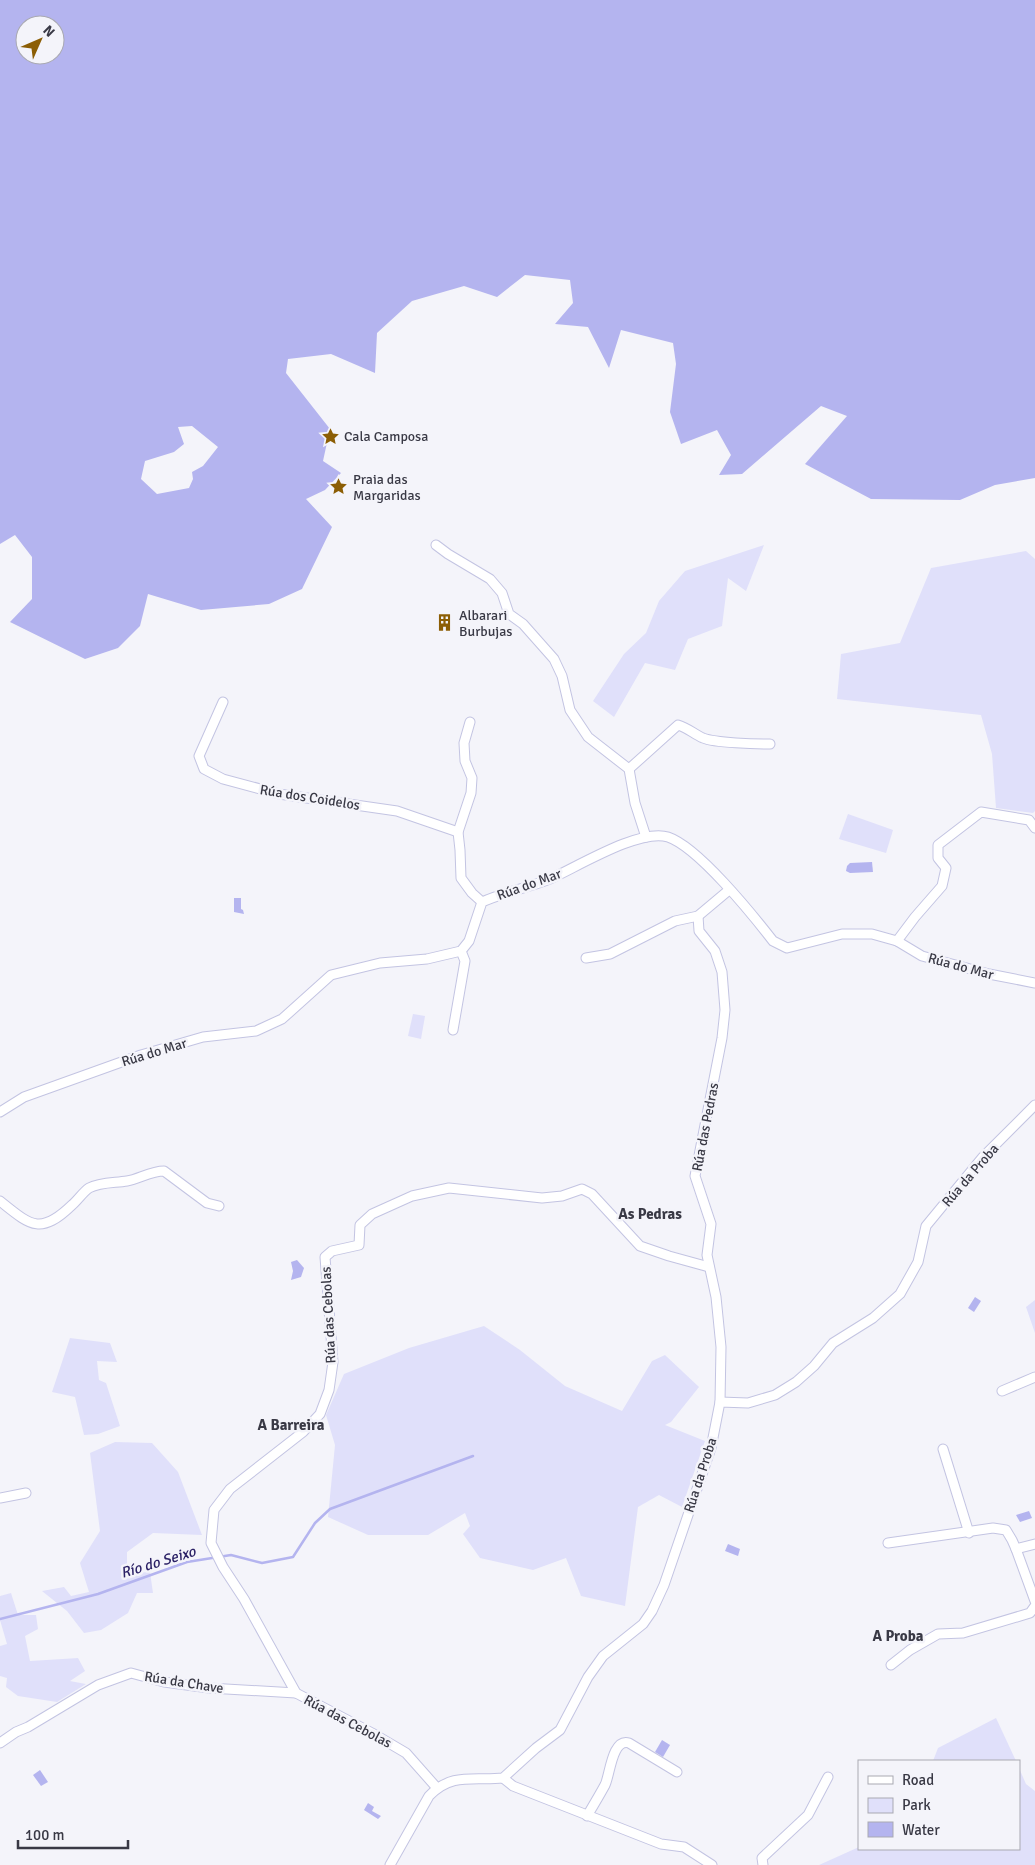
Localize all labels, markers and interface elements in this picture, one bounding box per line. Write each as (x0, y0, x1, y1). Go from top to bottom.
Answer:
north arrow (15, 15, 65, 65)
text: N (39, 22, 58, 41)
place icon: Cala Camposa (320, 426, 340, 446)
place label: Cala Camposa (344, 428, 428, 445)
place label: Praia das Margaridas (353, 471, 421, 504)
place icon: Praia das Margaridas (329, 477, 349, 497)
place label: Albarari Burbujas (459, 607, 512, 640)
building icon: Albarari Burbujas (435, 613, 455, 633)
street label: Rúa dos Coidelos (259, 781, 361, 814)
street label: Rúa do Mar (495, 865, 564, 904)
street label: Rúa do Mar (926, 950, 996, 984)
street label: Rúa do Mar (119, 1034, 190, 1070)
street label: Rúa das Pedras (689, 1081, 722, 1173)
street label: Rúa da Proba (938, 1140, 1002, 1210)
district label: As Pedras (618, 1205, 682, 1223)
street label: Rúa das Cebolas (317, 1266, 340, 1364)
district label: A Barreira (258, 1416, 325, 1434)
street label: Rúa da Proba (680, 1435, 721, 1515)
water label: Río do Seixo (118, 1542, 199, 1582)
district label: A Proba (873, 1627, 924, 1645)
street label: Rúa da Chave (143, 1668, 225, 1697)
street label: Rúa das Cebolas (301, 1691, 395, 1752)
legend (858, 1760, 1020, 1850)
text: Road (902, 1771, 934, 1789)
text: Park (902, 1796, 931, 1814)
scale bar (18, 1818, 128, 1850)
text: Water (902, 1821, 940, 1839)
text: 100 m (25, 1826, 65, 1844)

